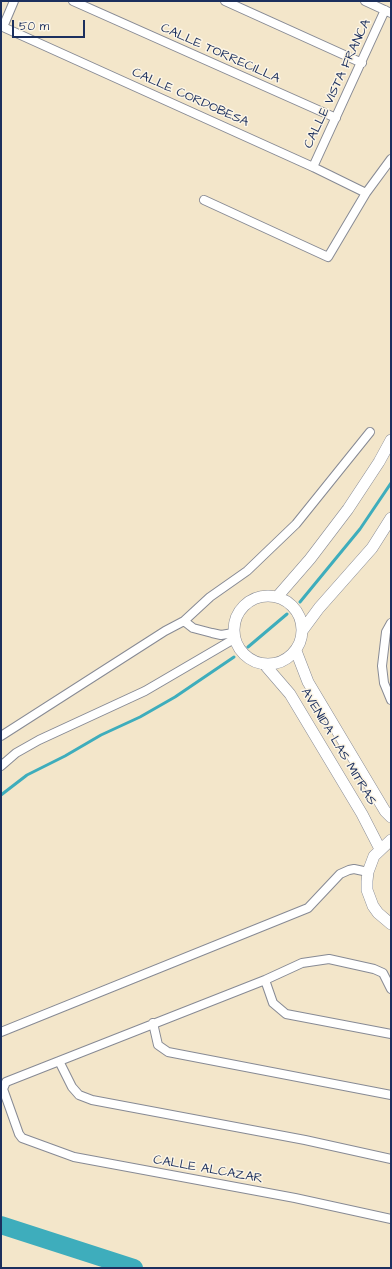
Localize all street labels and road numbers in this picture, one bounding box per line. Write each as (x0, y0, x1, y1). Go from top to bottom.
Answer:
street label: CALLE VISTA FRANCA (301, 17, 375, 151)
street label: CALLE TORRECILLA (158, 21, 282, 87)
street label: CALLE CORDOBESA (129, 65, 251, 131)
street label: AVENIDA LAS MITRAS (297, 686, 379, 808)
street label: CALLE ALCAZAR (152, 1153, 264, 1187)

